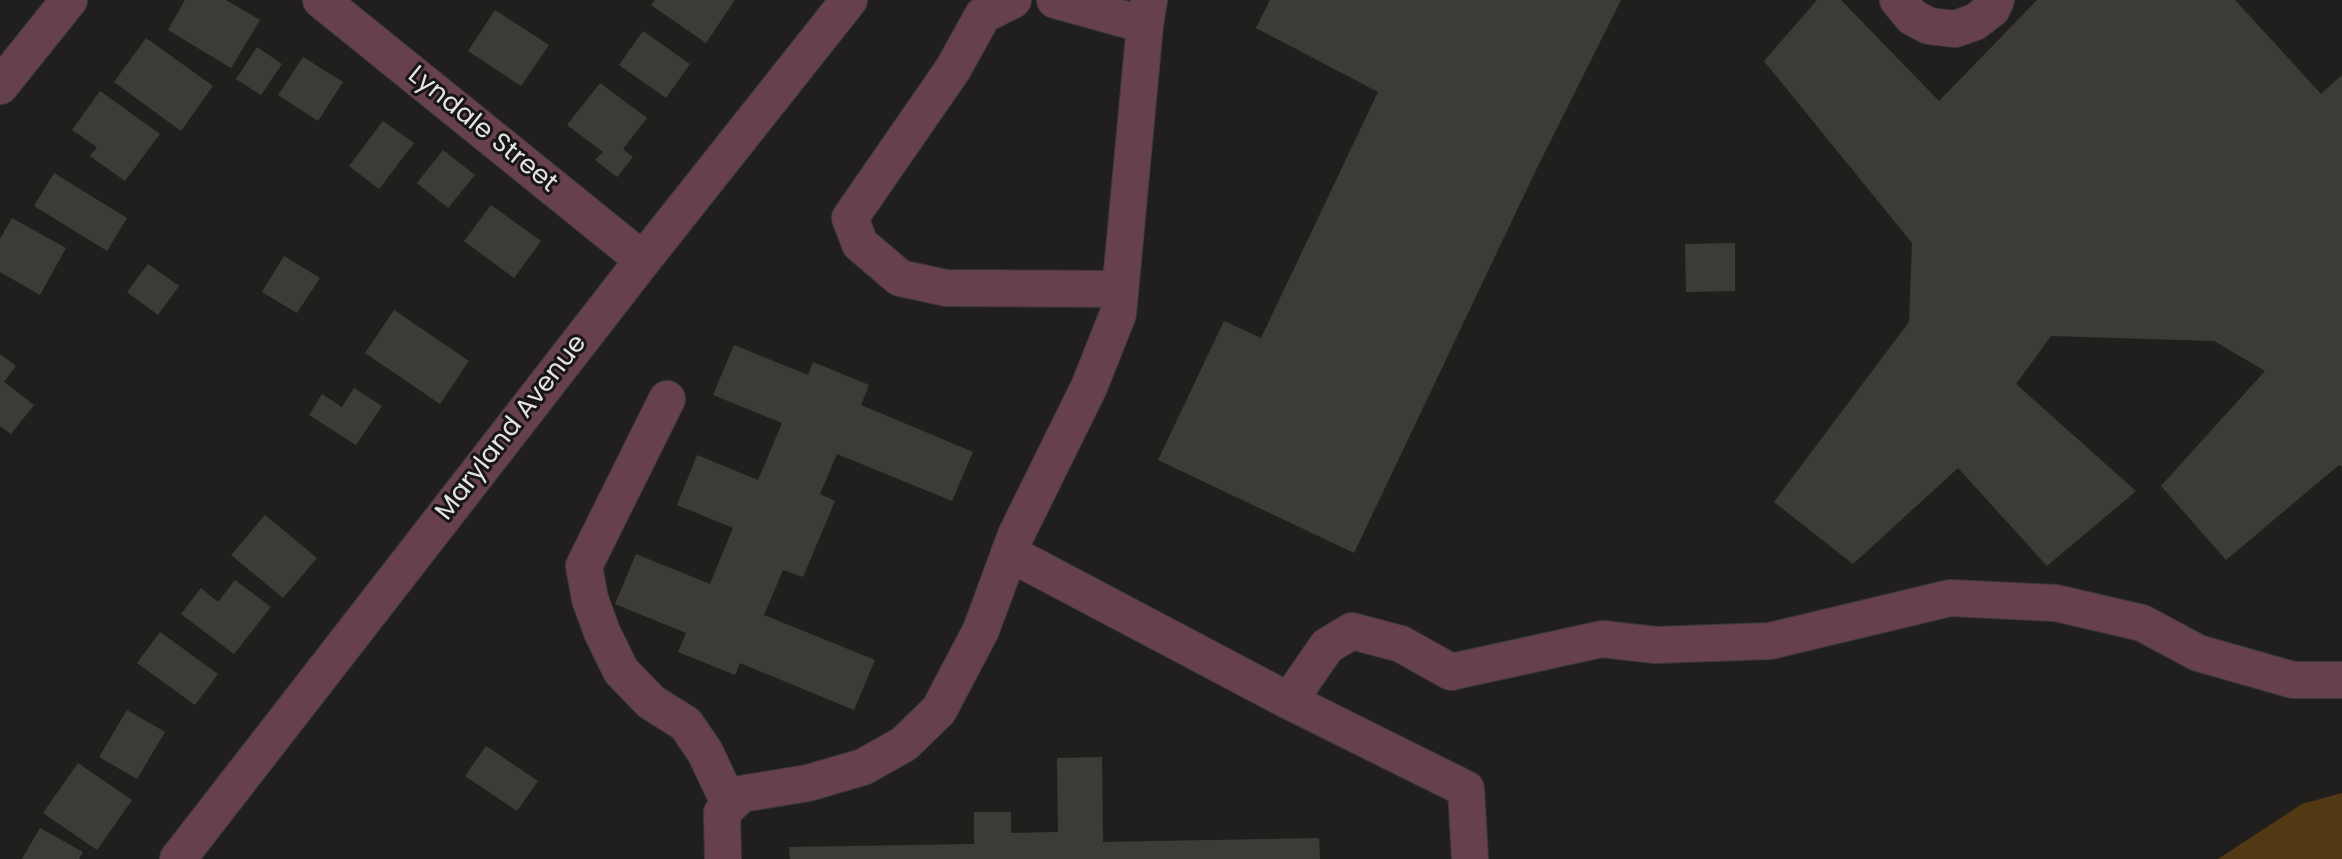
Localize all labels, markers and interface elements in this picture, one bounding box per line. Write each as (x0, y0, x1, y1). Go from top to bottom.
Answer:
street label: Lyndale Street (401, 60, 563, 200)
street label: Maryland Avenue (430, 329, 594, 527)

